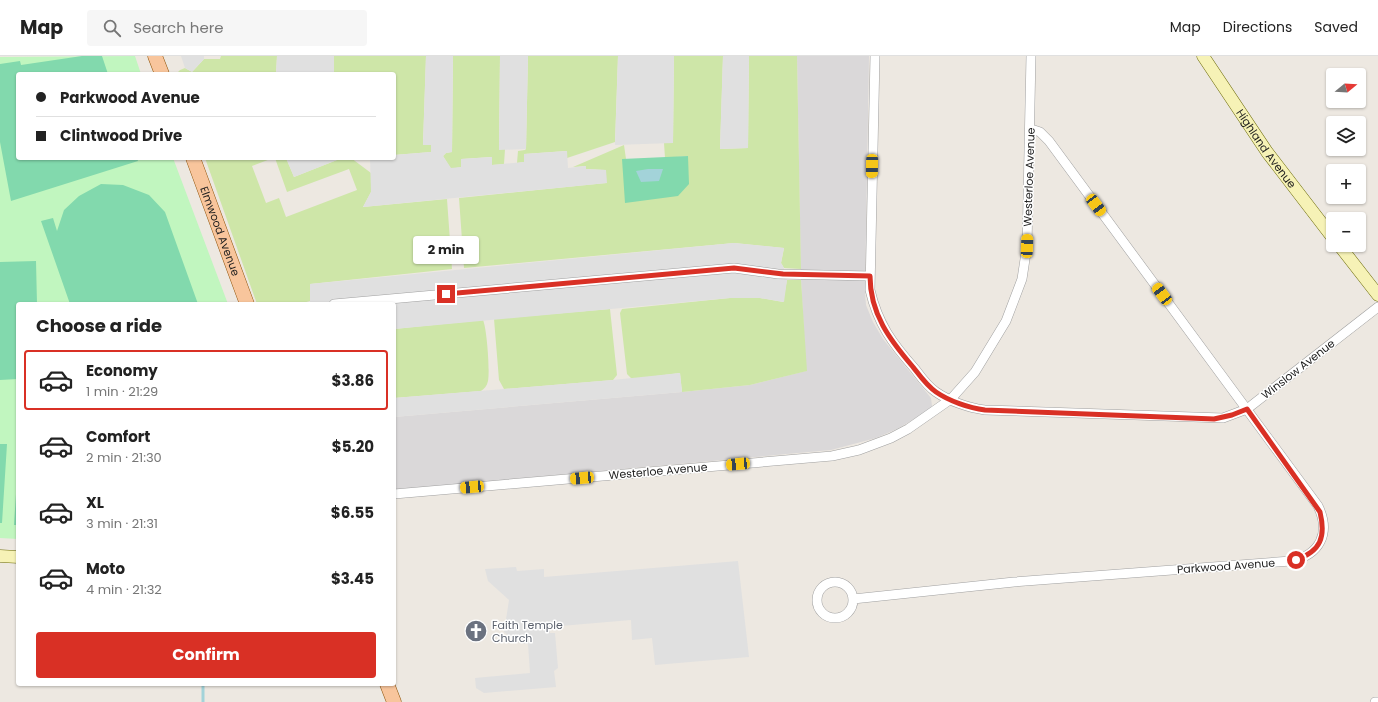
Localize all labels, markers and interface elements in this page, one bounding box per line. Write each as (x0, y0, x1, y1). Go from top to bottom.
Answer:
search box (87, 10, 367, 46)
text: Map (20, 14, 63, 41)
icon: search (101, 17, 123, 39)
text: Search here (133, 17, 224, 38)
text: Map (1170, 17, 1201, 37)
text: Directions (1223, 17, 1292, 37)
text: Saved (1314, 17, 1358, 37)
north arrow (1326, 68, 1366, 108)
map controls (1326, 68, 1366, 252)
text: Parkwood Avenue (60, 87, 200, 108)
street label: Highland Avenue (1232, 106, 1300, 192)
button: layers (1326, 116, 1366, 156)
text: Clintwood Drive (60, 125, 182, 146)
street label: Westerloe Avenue (1019, 127, 1039, 227)
car (866, 154, 878, 178)
button: + (1326, 164, 1366, 204)
street label: Elmwood Avenue (196, 184, 244, 278)
car (1084, 192, 1108, 218)
button: − (1326, 212, 1366, 252)
car (1021, 234, 1033, 258)
callout: 2 min (413, 236, 479, 264)
text: 2 min (428, 240, 464, 259)
car (1150, 281, 1174, 307)
route end (437, 285, 455, 303)
text: Choose a ride (36, 313, 162, 338)
street label: Winslow Avenue (1258, 335, 1338, 403)
text: Economy (86, 360, 158, 381)
icon: car (38, 362, 74, 398)
text: $3.86 (332, 370, 374, 391)
text: 1 min · 21:29 (86, 382, 158, 401)
text: Comfort (86, 426, 150, 447)
icon: car (38, 428, 74, 464)
text: $5.20 (332, 436, 374, 457)
text: 2 min · 21:30 (86, 448, 162, 467)
car (726, 457, 750, 471)
street label: Westerloe Avenue (608, 459, 708, 483)
car (570, 471, 594, 485)
car (460, 480, 484, 494)
text: XL (86, 492, 104, 513)
icon: car (38, 494, 74, 530)
text: $6.55 (331, 502, 374, 523)
text: 3 min · 21:31 (86, 514, 158, 533)
route start (1287, 551, 1305, 569)
street label: Parkwood Avenue (1176, 555, 1276, 577)
text: Moto (86, 558, 125, 579)
icon: car (38, 560, 74, 596)
text: $3.45 (331, 568, 374, 589)
text: 4 min · 21:32 (86, 580, 162, 599)
place label: Faith Temple Church (492, 617, 563, 646)
church icon: Faith Temple Church (463, 618, 489, 644)
button: Confirm (36, 632, 376, 678)

